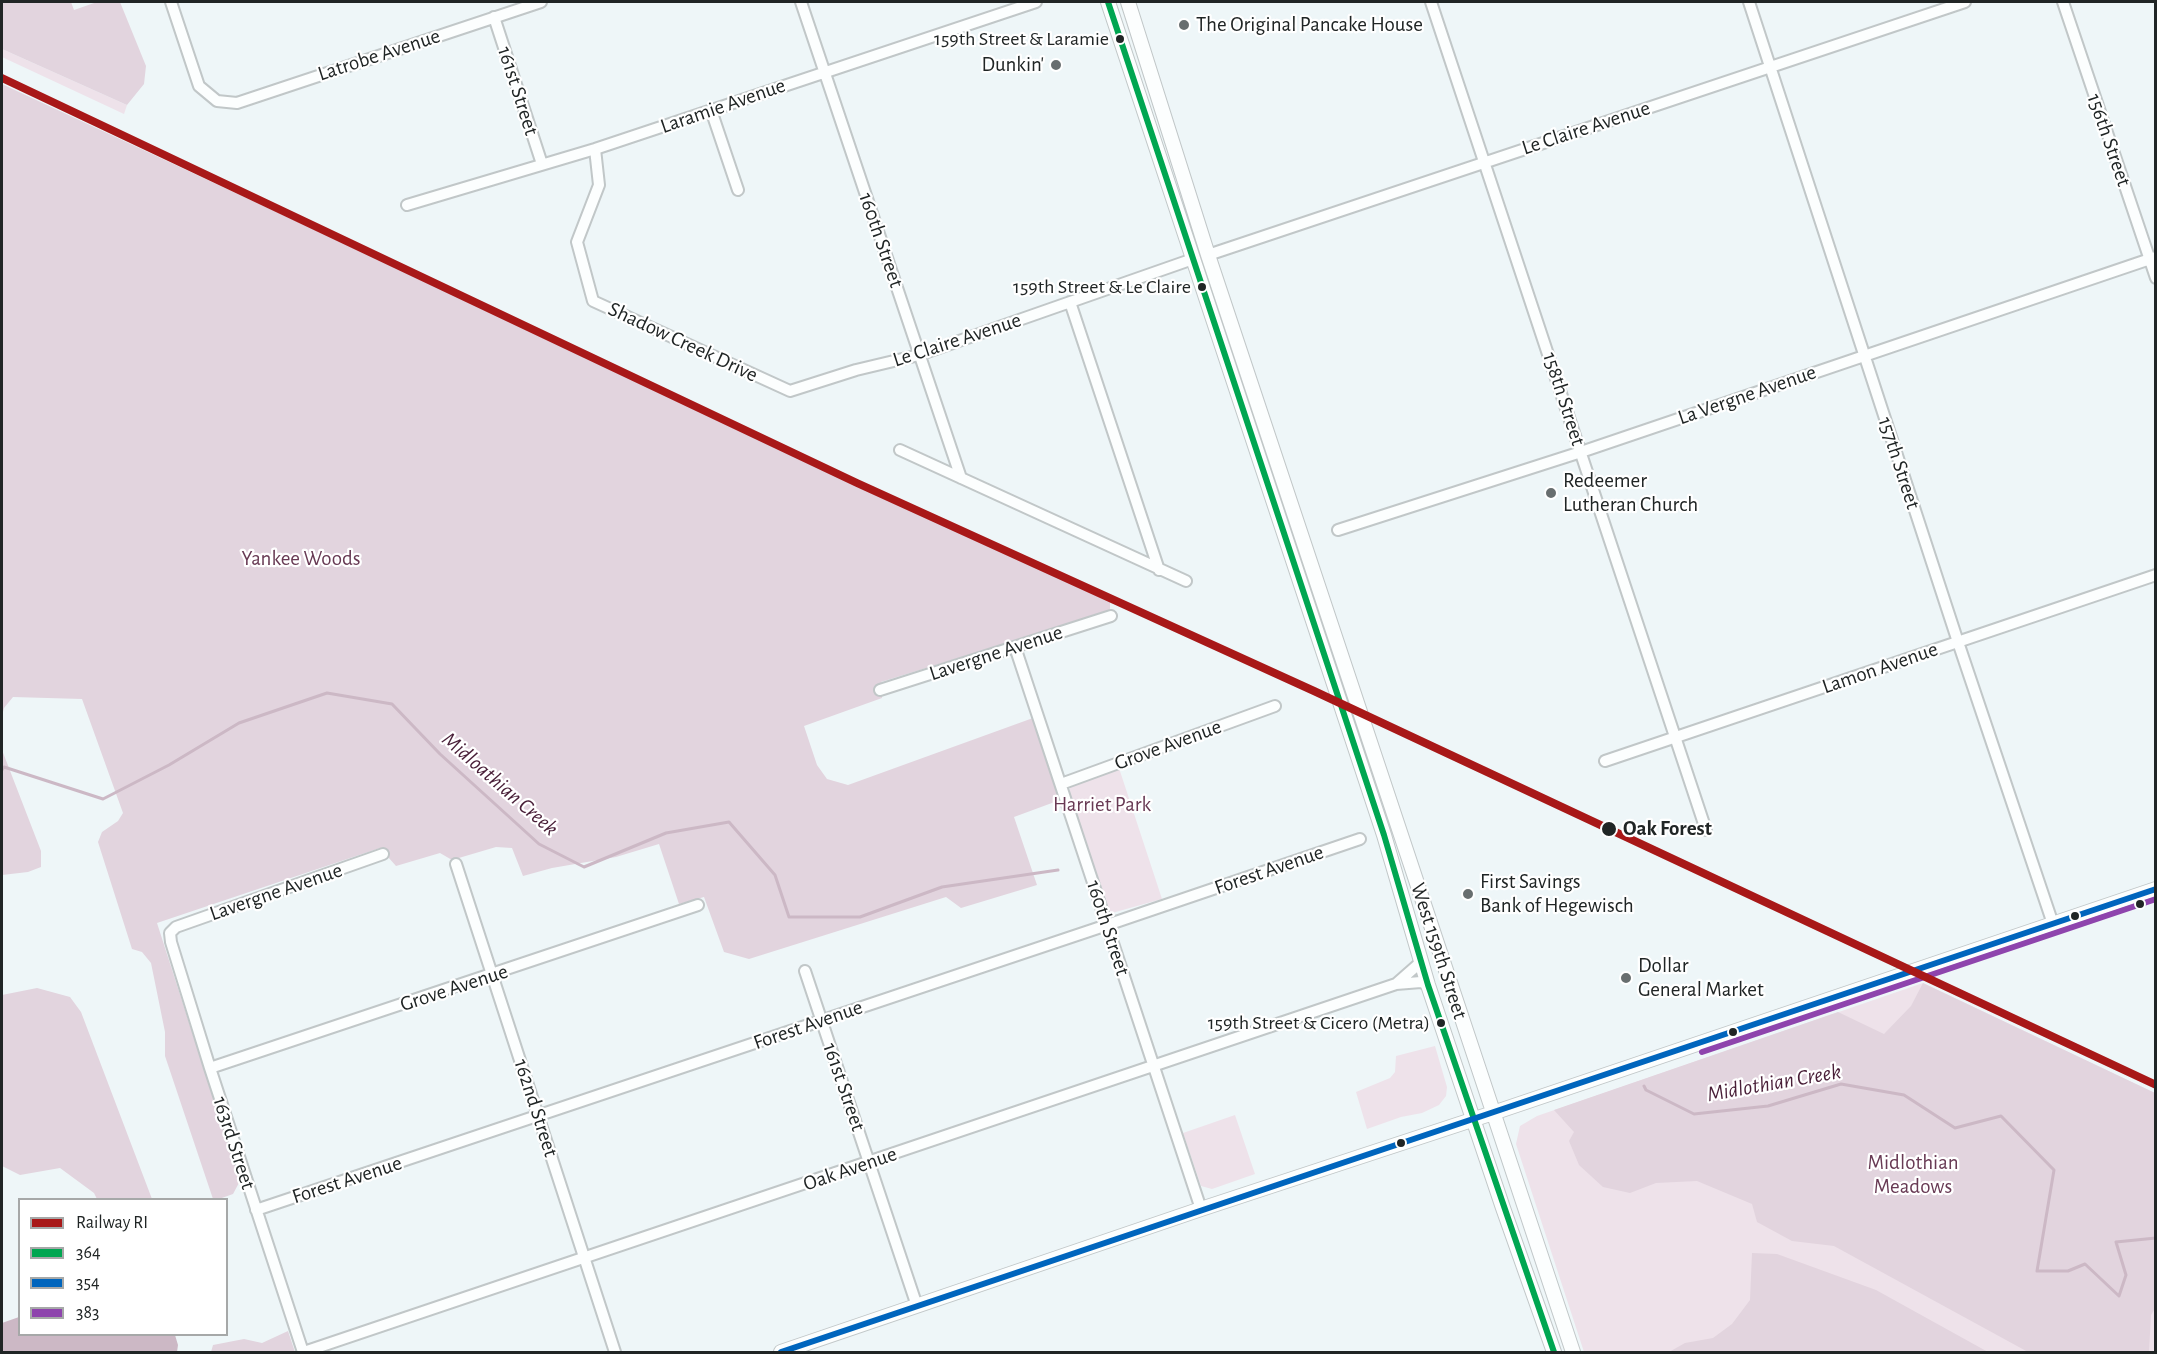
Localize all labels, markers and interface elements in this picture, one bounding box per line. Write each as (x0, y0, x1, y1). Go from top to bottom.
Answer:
place label: The Original Pancake House (1196, 12, 1423, 38)
marker: The Original Pancake House (1177, 18, 1191, 32)
street label: Latrobe Avenue (315, 23, 443, 87)
place label: 159th Street & Laramie (934, 27, 1109, 51)
marker: 159th Street & Laramie (1114, 33, 1126, 45)
street label: 161st Street (492, 44, 544, 138)
place label: Dunkin' (981, 52, 1044, 78)
marker: Dunkin' (1049, 58, 1063, 72)
street label: Laramie Avenue (657, 73, 789, 139)
street label: 156th Street (2081, 90, 2137, 190)
street label: Le Claire Avenue (1519, 95, 1653, 161)
street label: 160th Street (853, 189, 909, 291)
place label: 159th Street & Le Claire (1013, 275, 1191, 299)
marker: 159th Street & Le Claire (1196, 281, 1208, 293)
street label: Shadow Creek Drive (604, 296, 762, 388)
street label: Le Claire Avenue (890, 307, 1024, 373)
street label: 158th Street (1537, 349, 1591, 449)
street label: La Vergne Avenue (1674, 360, 1820, 430)
street label: 157th Street (1872, 414, 1926, 512)
place label: Redeemer Lutheran Church (1563, 468, 1698, 518)
marker: Redeemer Lutheran Church (1544, 486, 1558, 500)
park label: Yankee Woods (241, 546, 361, 572)
street label: Lavergne Avenue (926, 620, 1066, 686)
street label: Lamon Avenue (1819, 636, 1941, 700)
street label: Grove Avenue (1111, 714, 1225, 776)
water label: Midloathian Creek (437, 726, 563, 842)
park label: Harriet Park (1053, 792, 1151, 818)
place label: Oak Forest (1623, 816, 1712, 842)
marker: Oak Forest (1600, 820, 1618, 838)
street label: Forest Avenue (1211, 840, 1327, 900)
street label: Lavergne Avenue (206, 858, 346, 926)
place label: First Savings Bank of Hegewisch (1480, 869, 1634, 919)
street label: 160th Street (1081, 877, 1135, 979)
street label: West 159th Street (1405, 880, 1473, 1022)
marker: First Savings Bank of Hegewisch (1461, 887, 1475, 901)
unlabelled marker (2134, 898, 2146, 910)
unlabelled marker (2069, 910, 2081, 922)
place label: Dollar General Market (1638, 953, 1764, 1003)
street label: Grove Avenue (397, 959, 511, 1017)
marker: Dollar General Market (1619, 971, 1633, 985)
street label: Forest Avenue (750, 995, 866, 1055)
place label: 159th Street & Cicero (Metra) (1208, 1011, 1430, 1035)
marker: 159th Street & Cicero (Metra) (1435, 1017, 1447, 1029)
unlabelled marker (1727, 1026, 1739, 1038)
street label: 161st Street (817, 1040, 871, 1134)
street label: 162nd Street (508, 1056, 564, 1160)
water label: Midlothian Creek (1705, 1058, 1843, 1108)
street label: 163rd Street (207, 1093, 261, 1193)
unlabelled marker (1395, 1137, 1407, 1149)
street label: Oak Avenue (800, 1141, 900, 1197)
street label: Forest Avenue (289, 1150, 405, 1210)
park label: Midlothian Meadows (1867, 1150, 1959, 1200)
legend (18, 1198, 228, 1336)
text: Railway RI (76, 1214, 148, 1232)
text: 364 (76, 1244, 101, 1262)
text: 354 (76, 1274, 100, 1292)
text: 383 (76, 1304, 99, 1322)

